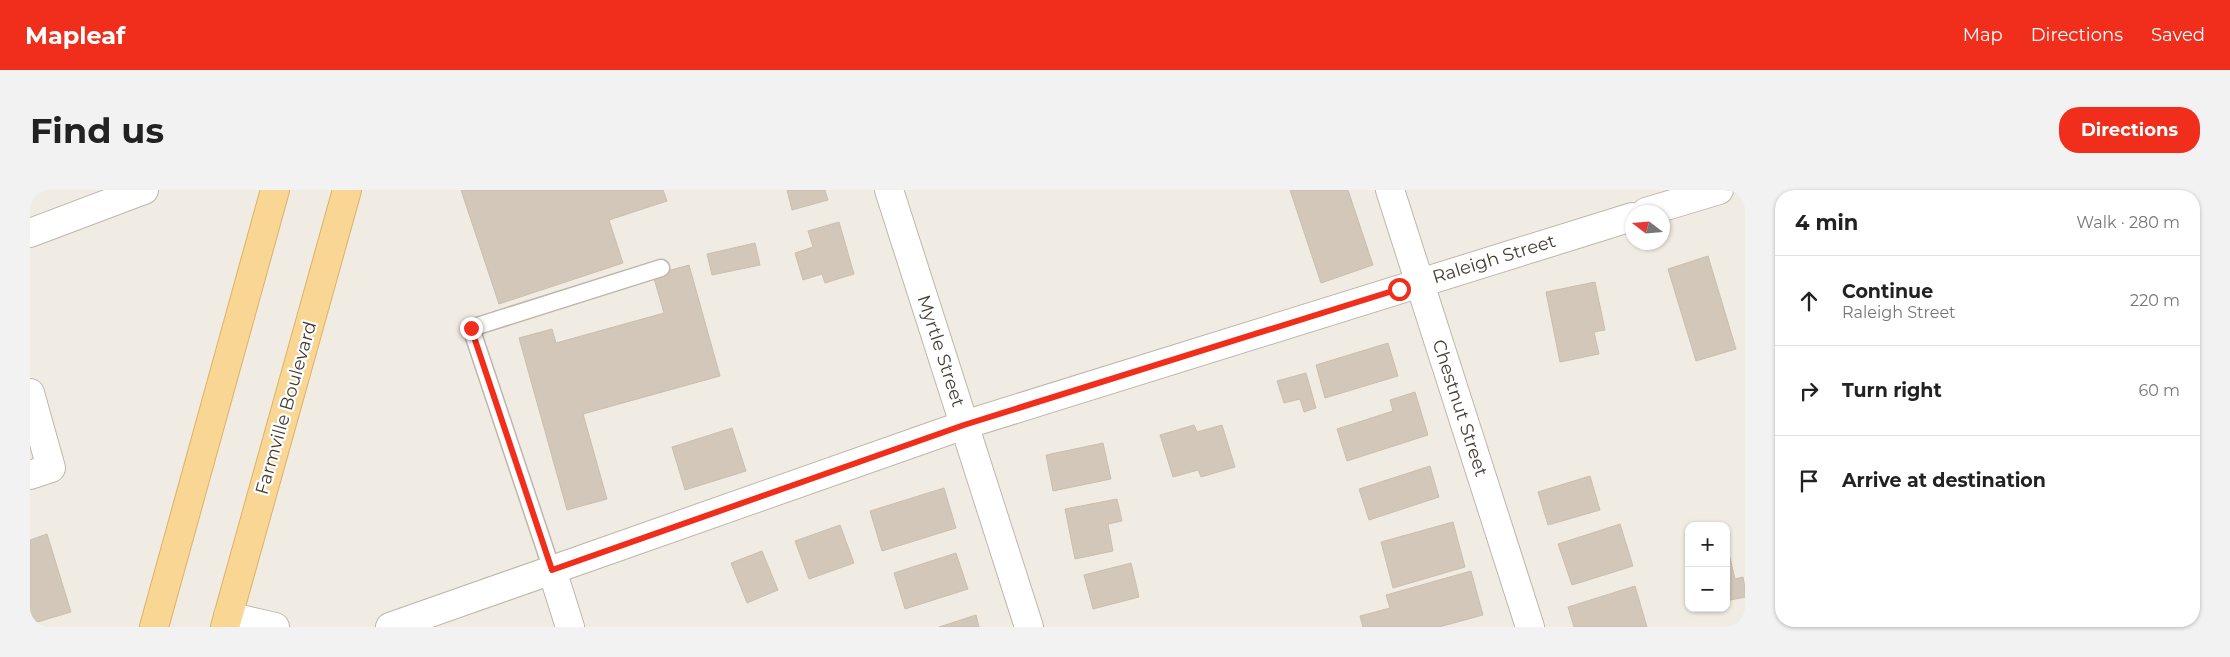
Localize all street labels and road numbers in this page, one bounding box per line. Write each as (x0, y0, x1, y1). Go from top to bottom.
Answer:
street label: Raleigh Street (1430, 230, 1558, 288)
street label: Myrtle Street (913, 292, 969, 410)
street label: Farmville Boulevard (251, 319, 321, 497)
street label: Chestnut Street (1428, 337, 1492, 479)

